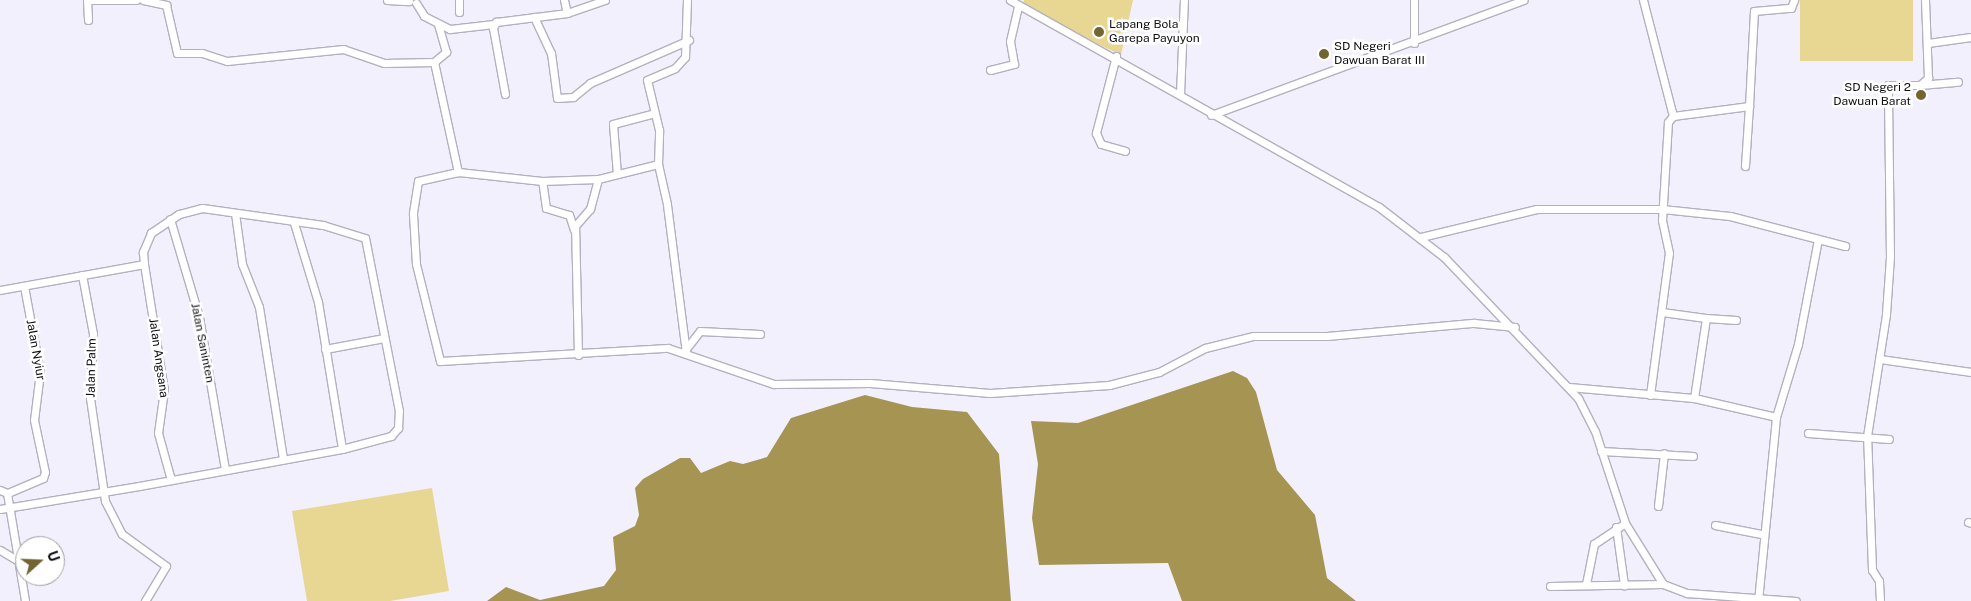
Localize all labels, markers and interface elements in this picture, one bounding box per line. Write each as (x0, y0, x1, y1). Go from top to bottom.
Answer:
place label: Lapang Bola Garepa Payuyon (1109, 18, 1200, 46)
marker: Lapang Bola Garepa Payuyon (1093, 26, 1105, 38)
place label: SD Negeri Dawuan Barat III (1334, 40, 1425, 68)
marker: SD Negeri Dawuan Barat III (1318, 48, 1330, 60)
place label: SD Negeri 2 Dawuan Barat (1833, 81, 1911, 109)
marker: SD Negeri 2 Dawuan Barat (1915, 89, 1927, 101)
street label: Jalan Saninten (187, 302, 217, 384)
street label: Jalan Angsana (145, 317, 171, 399)
street label: Jalan Nyiur (23, 318, 47, 382)
street label: Jalan Palm (84, 338, 100, 398)
north arrow (15, 536, 65, 586)
text: U (44, 549, 62, 564)

